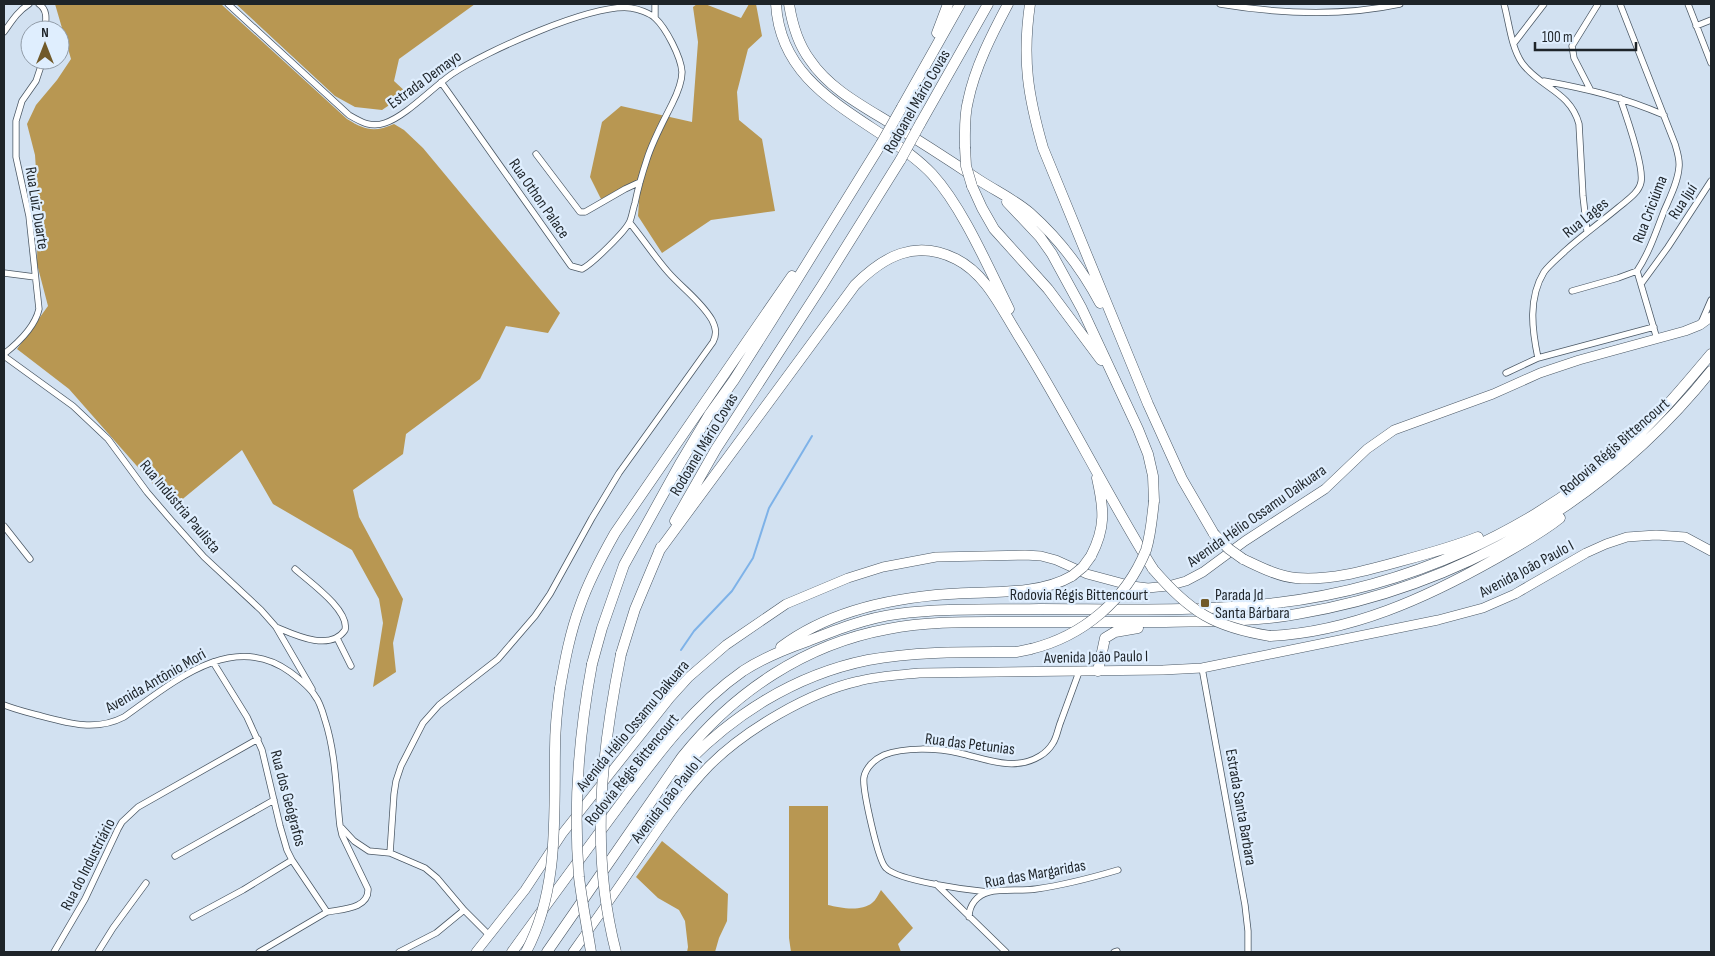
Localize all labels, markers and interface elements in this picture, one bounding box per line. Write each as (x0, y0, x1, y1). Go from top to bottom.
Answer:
north arrow (20, 20, 70, 70)
scale bar (1535, 20, 1636, 52)
text: N (41, 24, 49, 41)
text: 100 m (1542, 28, 1573, 47)
street label: Rodoanel Mário Covas (880, 46, 955, 157)
street label: Estrada Demayo (384, 47, 465, 113)
street label: Rua Othon Palace (504, 155, 573, 242)
street label: Rua Luiz Duarte (21, 166, 52, 251)
street label: Rua Criciúma (1629, 173, 1672, 246)
street label: Rua Ijuí (1665, 180, 1702, 223)
street label: Rua Lages (1559, 194, 1613, 242)
street label: Rodoanel Mário Covas (666, 390, 743, 500)
street label: Rodovia Régis Bittencourt (1556, 394, 1674, 500)
street label: Rua Indústria Paulista (135, 457, 224, 557)
street label: Avenida Hélio Ossamu Daikuara (1183, 461, 1330, 572)
street label: Avenida João Paulo I (1475, 536, 1577, 603)
street label: Rodovia Régis Bittencourt (1010, 586, 1148, 605)
place label: Parada Jd Santa Bárbara (1215, 586, 1290, 623)
marker: Parada Jd Santa Bárbara (1199, 597, 1211, 609)
street label: Avenida Antônio Mori (101, 645, 209, 718)
street label: Avenida João Paulo I (1043, 647, 1148, 668)
street label: Avenida Hélio Ossamu Daikuara (572, 656, 694, 796)
street label: Rodovia Régis Bittencourt (581, 710, 683, 830)
street label: Rua das Petunias (924, 730, 1016, 759)
street label: Rua dos Geógrafos (266, 748, 310, 849)
street label: Estrada Santa Barbara (1221, 748, 1260, 867)
street label: Avenida João Paulo I (627, 753, 707, 848)
street label: Rua do Industriário (57, 816, 120, 914)
street label: Rua das Margaridas (983, 856, 1087, 893)

